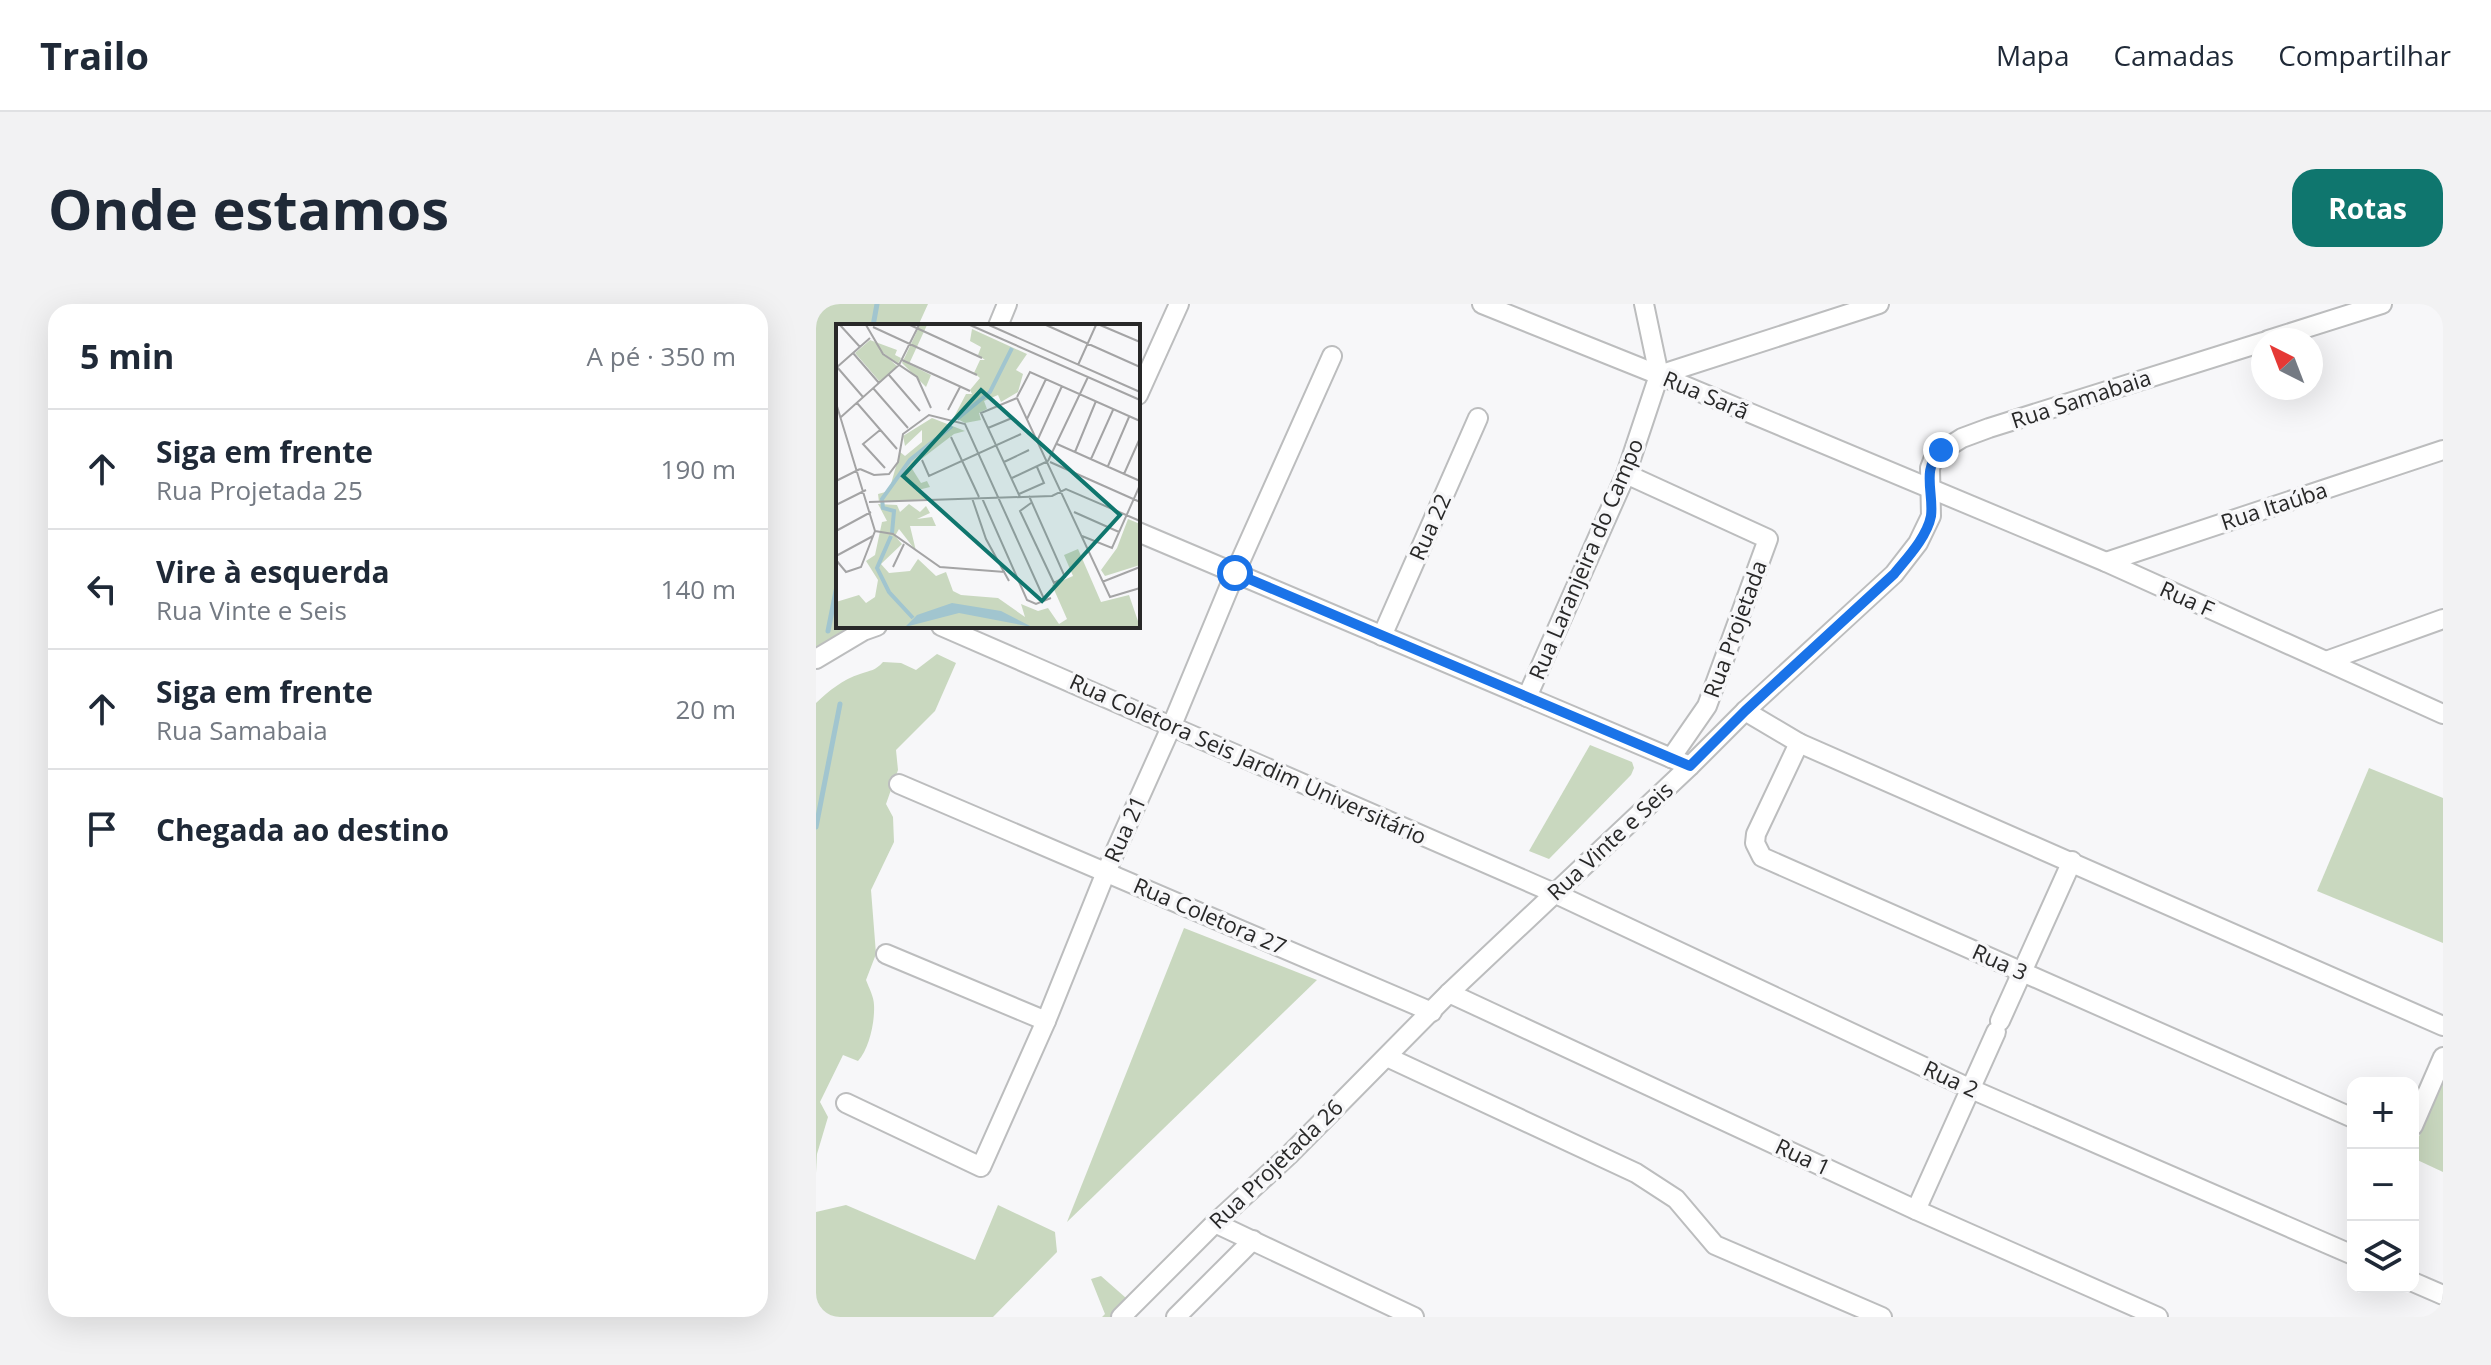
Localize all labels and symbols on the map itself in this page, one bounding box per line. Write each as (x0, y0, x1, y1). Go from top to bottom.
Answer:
inset map (836, 324, 1140, 628)
north arrow (2251, 328, 2323, 400)
street label: Rua Samabaia (2007, 361, 2154, 435)
street label: Rua Sarã (1659, 363, 1754, 426)
route end (1923, 432, 1959, 468)
street label: Rua Laranjeira do Campo (1521, 433, 1650, 684)
street label: Rua Itaúba (2217, 474, 2331, 536)
street label: Rua 22 (1401, 488, 1457, 565)
route start (1217, 555, 1253, 591)
street label: Rua Projetada (1695, 556, 1773, 702)
street label: Rua F (2156, 573, 2219, 623)
street label: Rua Coletora Seis Jardim Universitário (1065, 666, 1432, 851)
street label: Rua Vinte e Seis (1540, 774, 1679, 906)
street label: Rua 21 (1096, 790, 1152, 867)
street label: Rua Coletora 27 (1129, 869, 1291, 961)
street label: Rua 3 (1968, 936, 2033, 987)
street label: Rua 2 (1919, 1052, 1984, 1104)
street label: Rua Projetada 26 (1202, 1092, 1349, 1235)
street label: Rua 1 (1771, 1130, 1836, 1182)

